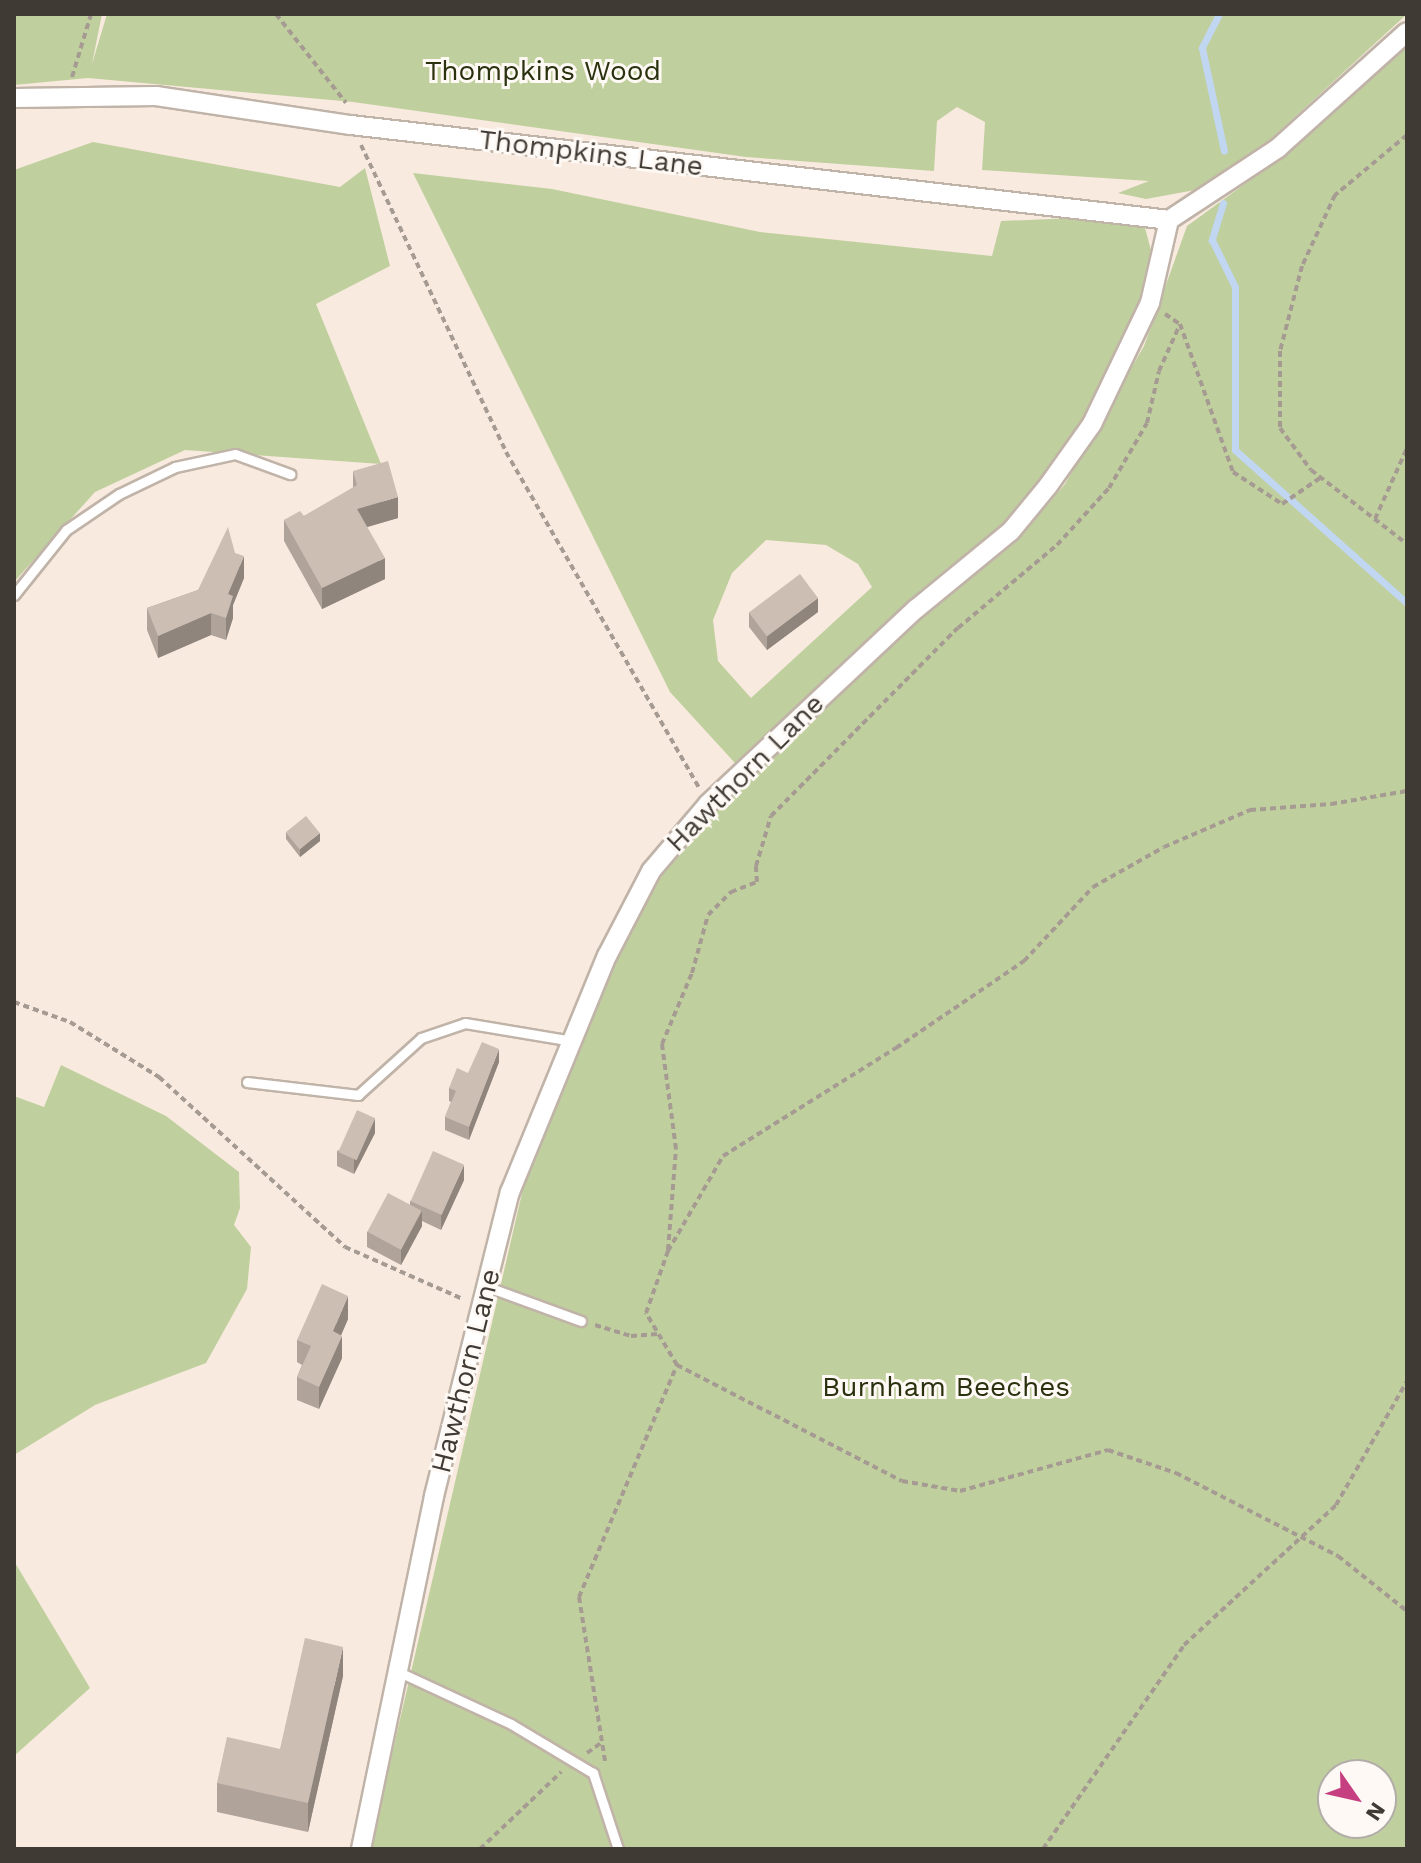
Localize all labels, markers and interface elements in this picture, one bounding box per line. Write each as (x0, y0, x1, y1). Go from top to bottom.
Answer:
park label: Thompkins Wood (425, 54, 661, 88)
street label: Thompkins Lane (477, 123, 705, 183)
street label: Hawthorn Lane (659, 687, 831, 859)
street label: Hawthorn Lane (424, 1265, 508, 1477)
park label: Burnham Beeches (822, 1370, 1070, 1404)
north arrow (1317, 1759, 1397, 1839)
text: N (1361, 1798, 1391, 1825)

